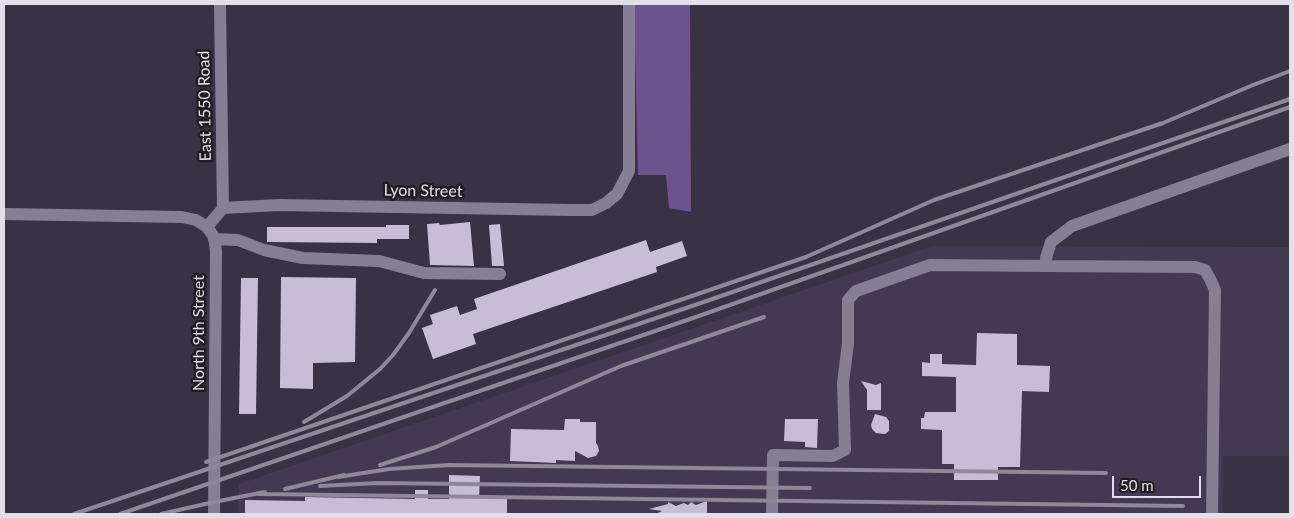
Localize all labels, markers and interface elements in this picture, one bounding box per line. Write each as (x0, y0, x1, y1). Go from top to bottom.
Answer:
street label: East 1550 Road (194, 51, 216, 161)
street label: Lyon Street (383, 181, 463, 201)
street label: North 9th Street (189, 275, 209, 391)
scale bar (1114, 466, 1203, 498)
text: 50 m (1120, 476, 1154, 494)

